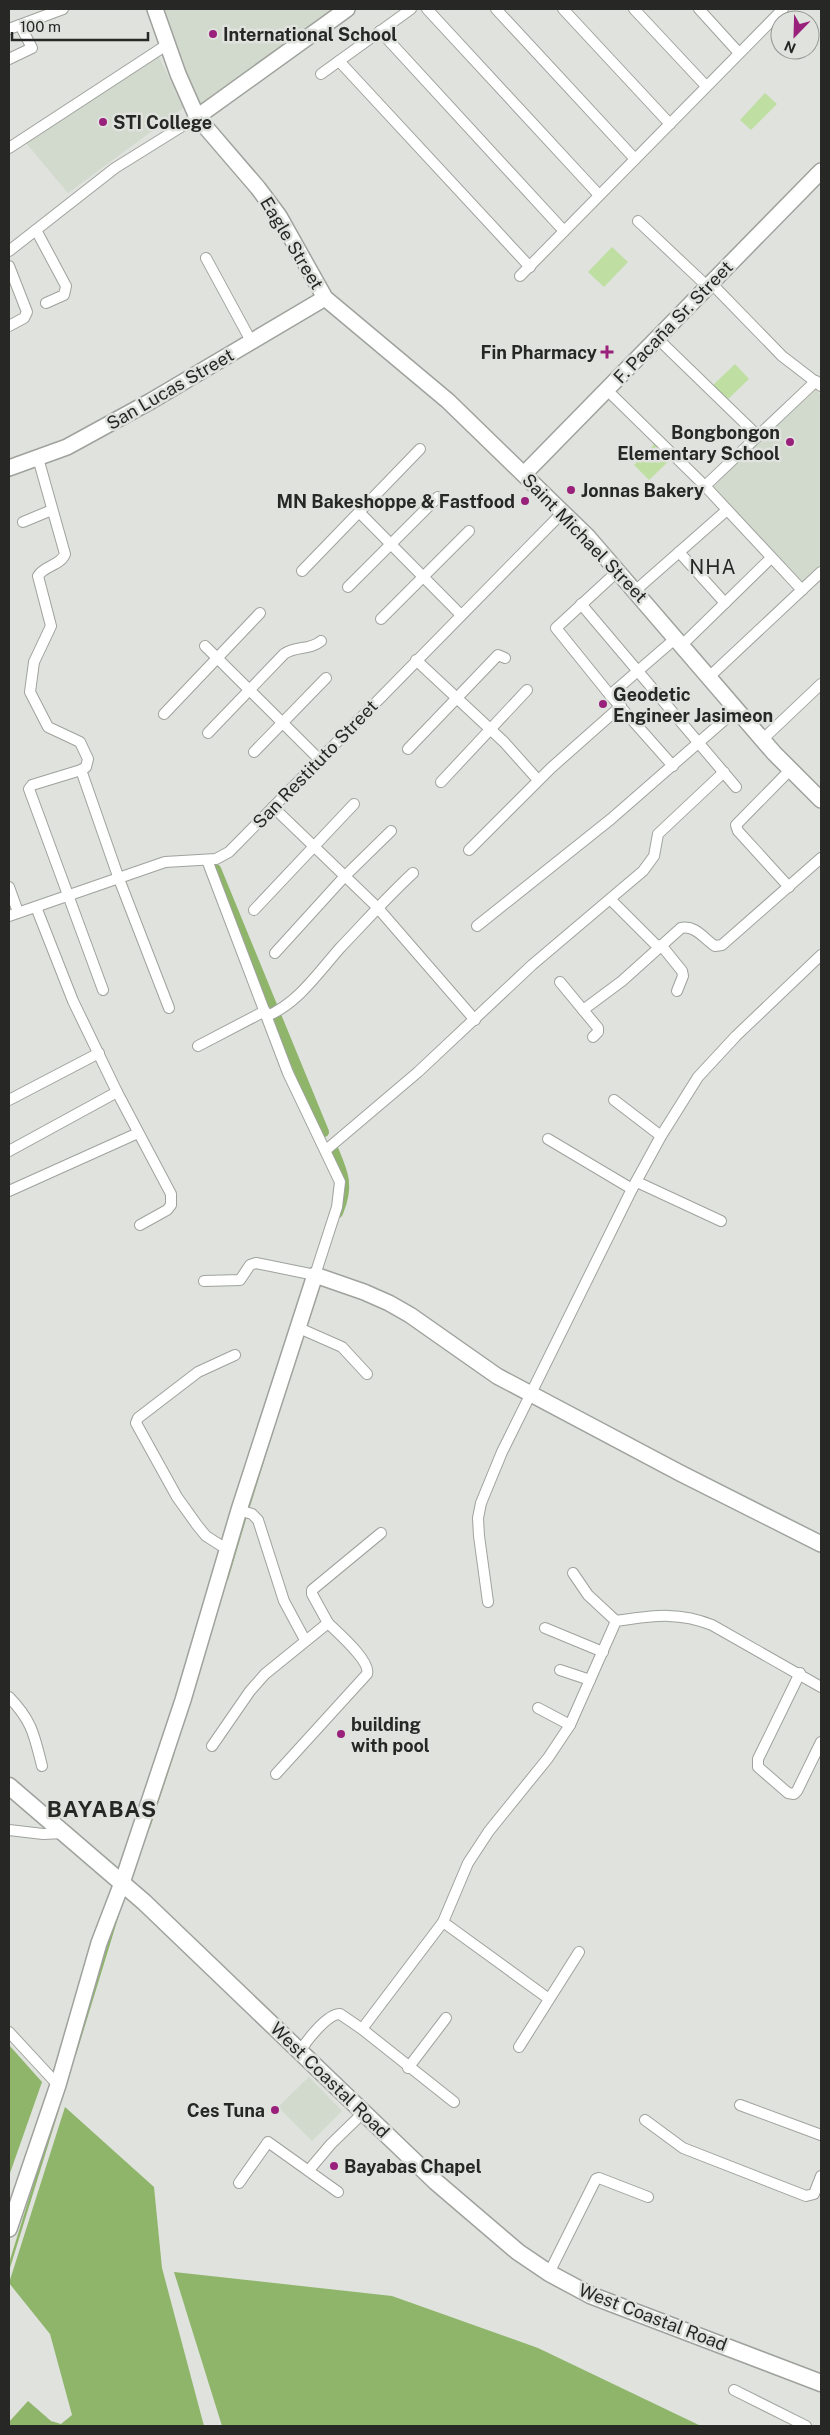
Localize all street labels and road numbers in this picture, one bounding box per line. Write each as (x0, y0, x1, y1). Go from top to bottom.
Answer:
street label: Eagle Street (256, 193, 328, 293)
street label: F. Pacaña Sr. Street (609, 256, 737, 388)
street label: San Lucas Street (103, 344, 237, 434)
street label: Saint Michael Street (518, 469, 652, 607)
street label: San Restituto Street (248, 695, 382, 833)
street label: West Coastal Road (266, 2018, 394, 2142)
street label: West Coastal Road (576, 2279, 730, 2355)

